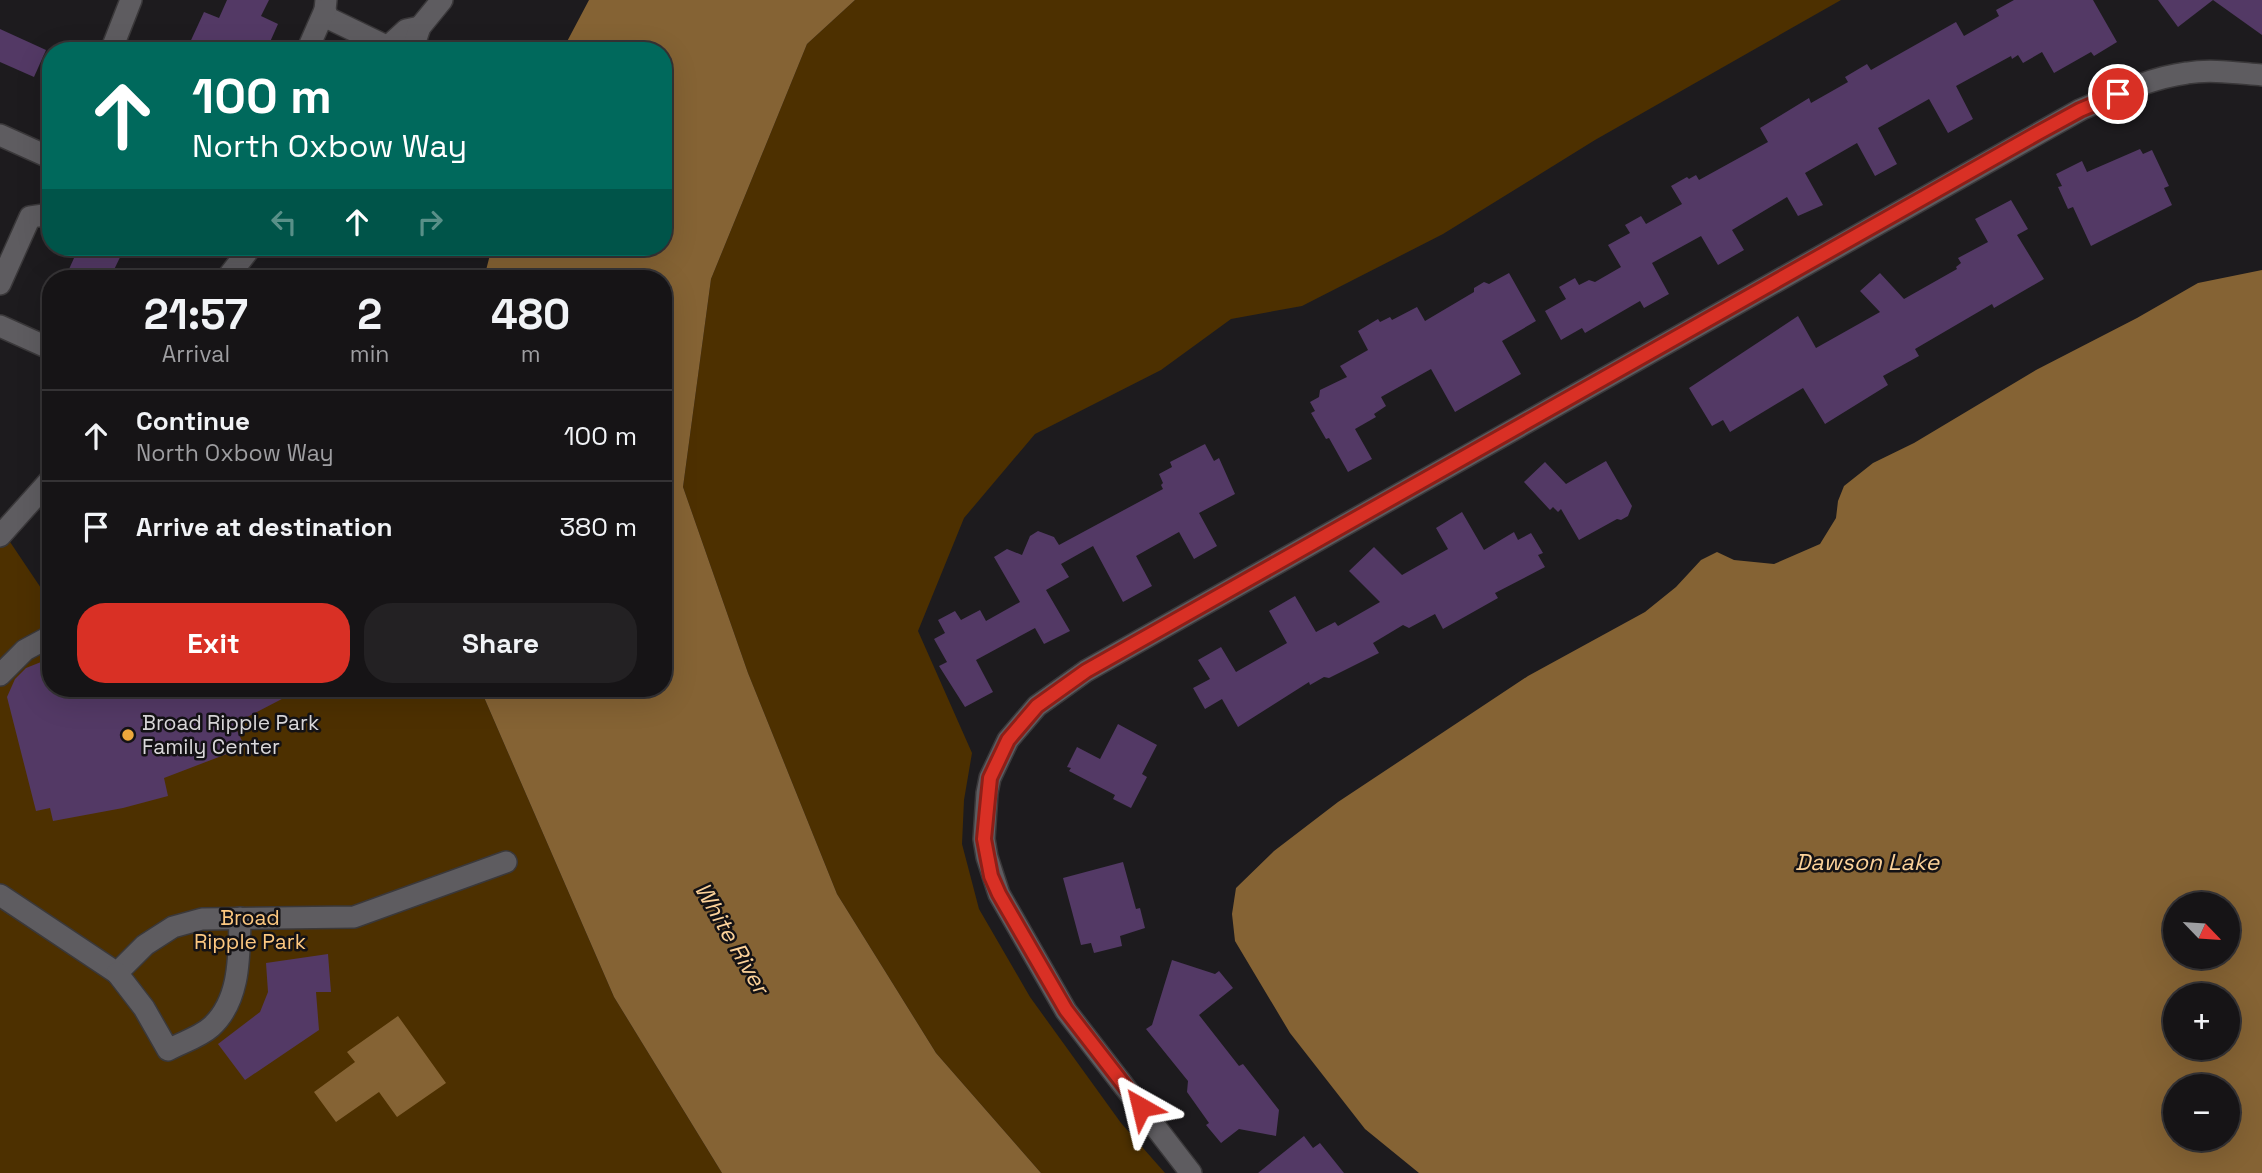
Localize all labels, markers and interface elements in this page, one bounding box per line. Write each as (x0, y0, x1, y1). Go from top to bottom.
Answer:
pin (2088, 64, 2148, 124)
text: 100 m (192, 65, 332, 127)
icon: ahead (77, 70, 168, 161)
icon: arrive (2099, 75, 2137, 113)
text: North Oxbow Way (192, 126, 467, 166)
icon: left (265, 203, 303, 241)
icon: ahead (338, 203, 376, 241)
icon: right (411, 203, 449, 241)
text: 21:57 (144, 288, 248, 341)
text: 2 (357, 288, 382, 341)
text: 480 (491, 288, 570, 341)
text: Arrival (162, 339, 230, 369)
text: min (350, 339, 389, 369)
text: m (521, 339, 541, 369)
text: Continue (136, 404, 250, 438)
icon: ahead (77, 417, 115, 455)
text: 100 m (564, 419, 637, 453)
text: North Oxbow Way (136, 438, 334, 468)
icon: arrive (77, 508, 115, 546)
text: Arrive at destination (136, 510, 393, 544)
text: 380 m (559, 510, 637, 544)
button: Exit (77, 603, 350, 683)
button: Share (364, 603, 637, 683)
place label: Broad Ripple Park Family Center (142, 709, 319, 760)
marker: Broad Ripple Park Family Center (120, 727, 136, 743)
water label: Dawson Lake (1795, 847, 1940, 877)
water label: White River (688, 877, 777, 1001)
north arrow (2163, 892, 2240, 970)
map controls (2163, 892, 2240, 1151)
park label: Broad Ripple Park (194, 904, 306, 955)
button: + (2163, 983, 2240, 1060)
position arrow (1104, 1070, 1178, 1144)
button: − (2163, 1074, 2240, 1151)

